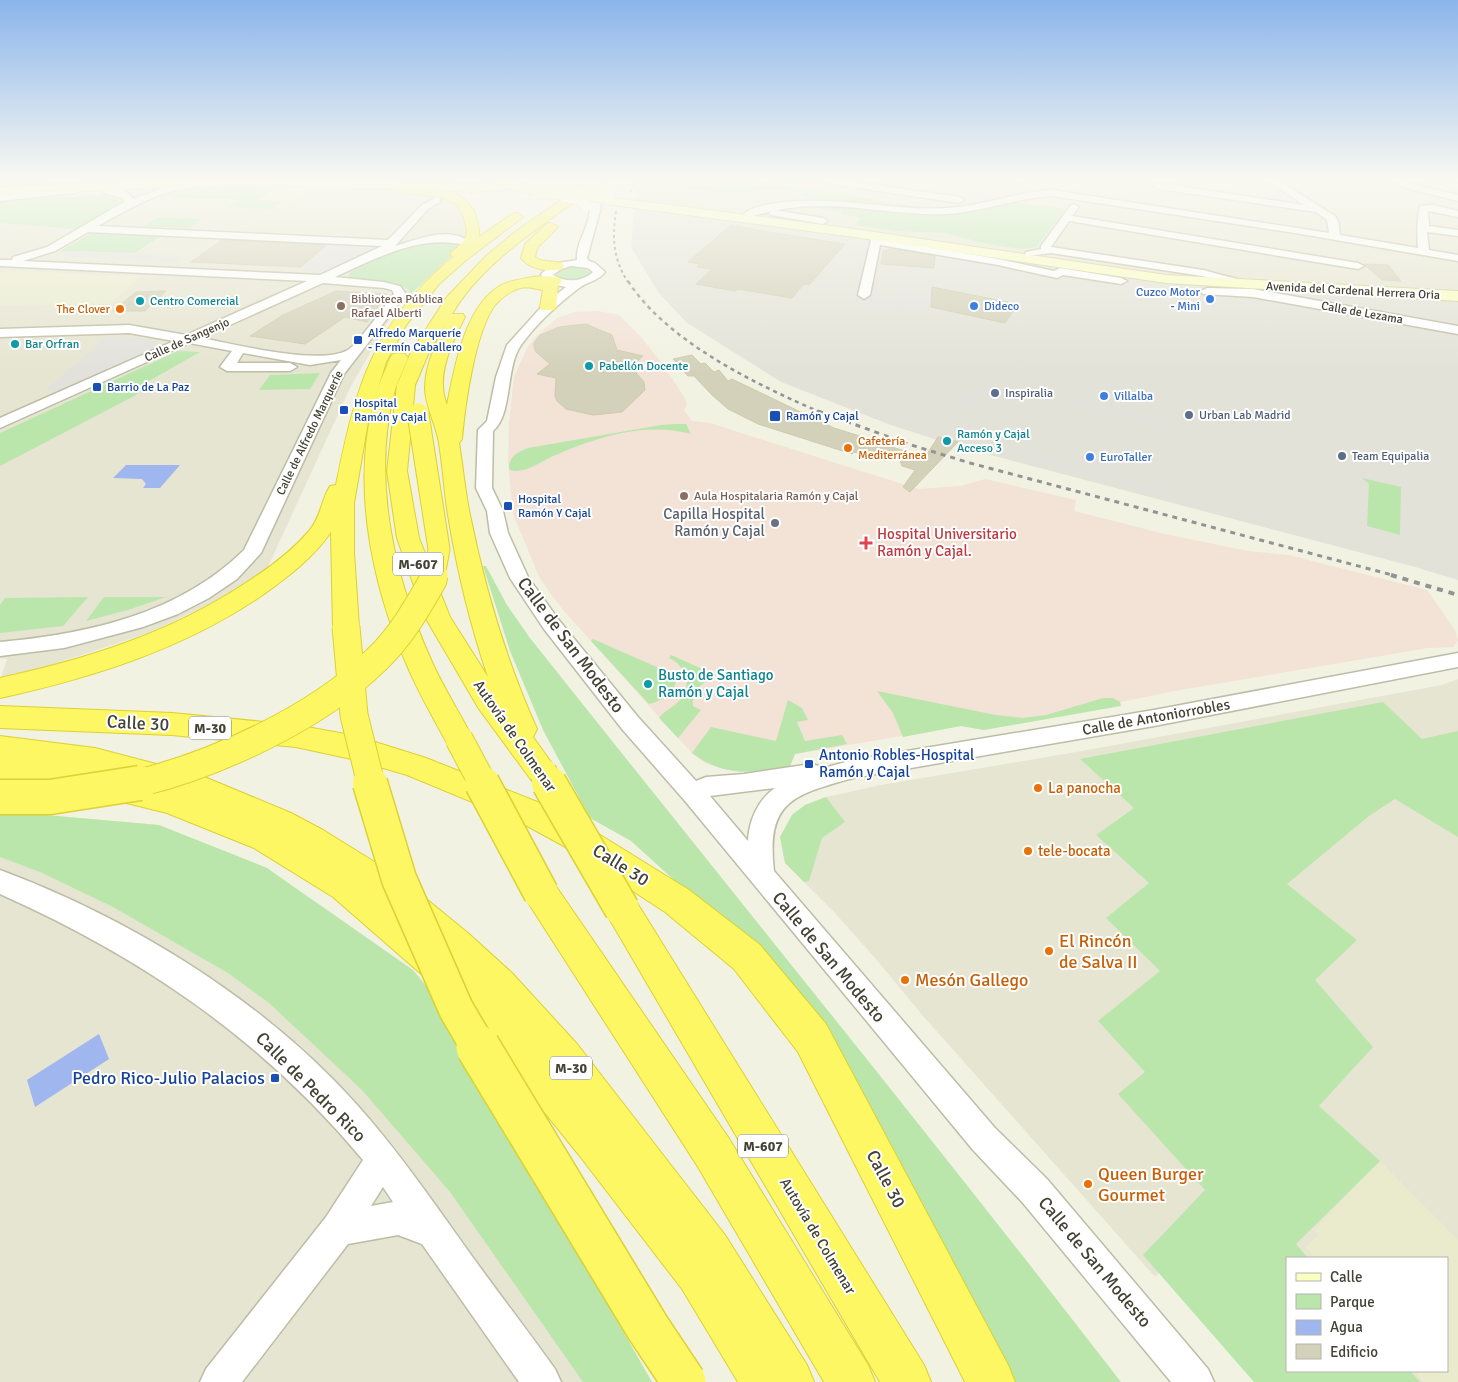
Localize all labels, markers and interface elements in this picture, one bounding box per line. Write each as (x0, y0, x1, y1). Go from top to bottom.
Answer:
street label: Avenida del Cardenal Herrera Oria (1266, 279, 1440, 303)
place label: Cuzco Motor - Mini (1136, 285, 1201, 314)
place label: Biblioteca Pública Rafael Alberti (351, 292, 443, 321)
marker: Cuzco Motor - Mini (1204, 293, 1216, 305)
place label: Centro Comercial (150, 294, 239, 309)
marker: Centro Comercial (134, 295, 146, 307)
street label: Calle de Lezama (1320, 298, 1404, 328)
place label: Dideco (984, 299, 1019, 314)
marker: Biblioteca Pública Rafael Alberti (335, 300, 347, 312)
marker: Dideco (968, 300, 980, 312)
place label: The Clover (56, 302, 111, 317)
marker: The Clover (114, 303, 126, 315)
street label: Calle de Sangenjo (142, 315, 232, 365)
place label: Alfredo Marqueríe - Fermín Caballero (368, 326, 462, 355)
marker: Alfredo Marqueríe - Fermín Caballero (352, 334, 364, 346)
place label: Bar Orfran (25, 337, 79, 352)
marker: Bar Orfran (9, 338, 21, 350)
place label: Pabellón Docente (599, 359, 688, 374)
marker: Pabellón Docente (583, 360, 595, 372)
street label: Calle de Alfredo Marqueríe (273, 368, 347, 498)
place label: Barrio de La Paz (107, 380, 189, 395)
marker: Barrio de La Paz (91, 381, 103, 393)
place label: Inspiralia (1005, 386, 1053, 401)
marker: Inspiralia (989, 387, 1001, 399)
place label: Villalba (1114, 389, 1153, 404)
marker: Villalba (1098, 390, 1110, 402)
place label: Hospital Ramón y Cajal (354, 396, 427, 425)
marker: Hospital Ramón y Cajal (338, 404, 350, 416)
place label: Urban Lab Madrid (1199, 408, 1291, 423)
marker: Ramón y Cajal (768, 409, 782, 423)
place label: Ramón y Cajal (786, 409, 859, 424)
marker: Urban Lab Madrid (1183, 409, 1195, 421)
place label: Ramón y Cajal Acceso 3 (957, 427, 1030, 456)
place label: Cafetería Mediterránea (858, 434, 927, 463)
marker: Ramón y Cajal Acceso 3 (941, 435, 953, 447)
marker: Cafetería Mediterránea (842, 442, 854, 454)
place label: Team Equipalia (1352, 449, 1429, 464)
place label: EuroTaller (1100, 450, 1153, 465)
marker: Team Equipalia (1336, 450, 1348, 462)
marker: EuroTaller (1084, 451, 1096, 463)
place label: Aula Hospitalaria Ramón y Cajal (694, 489, 859, 504)
marker: Aula Hospitalaria Ramón y Cajal (678, 490, 690, 502)
place label: Hospital Ramón Y Cajal (518, 492, 592, 521)
marker: Hospital Ramón Y Cajal (502, 500, 514, 512)
place label: Capilla Hospital Ramón y Cajal (663, 505, 765, 540)
marker: Capilla Hospital Ramón y Cajal (769, 517, 781, 529)
place label: Hospital Universitario Ramón y Cajal. (877, 525, 1017, 560)
marker: Hospital Universitario Ramón y Cajal. (859, 536, 873, 550)
road number: M-607 (393, 552, 443, 576)
street label: Calle de San Modesto (513, 573, 629, 717)
place label: Busto de Santiago Ramón y Cajal (658, 666, 774, 701)
street label: Autovía de Colmenar (470, 677, 561, 796)
marker: Busto de Santiago Ramón y Cajal (642, 678, 654, 690)
street label: Calle de Antoniorrobles (1081, 695, 1232, 739)
street label: Calle 30 (106, 710, 170, 736)
road number: M-30 (189, 716, 231, 740)
place label: Antonio Robles-Hospital Ramón y Cajal (819, 746, 974, 781)
marker: Antonio Robles-Hospital Ramón y Cajal (803, 758, 815, 770)
place label: La panocha (1048, 779, 1121, 797)
marker: La panocha (1032, 782, 1044, 794)
street label: Calle 30 (589, 839, 653, 891)
place label: tele-bocata (1038, 842, 1111, 860)
marker: tele-bocata (1022, 845, 1034, 857)
street label: Calle de San Modesto (768, 887, 890, 1027)
place label: El Rincón de Salva II (1059, 930, 1138, 973)
marker: El Rincón de Salva II (1043, 945, 1055, 957)
place label: Mesón Gallego (915, 969, 1028, 991)
marker: Mesón Gallego (899, 974, 911, 986)
street label: Calle de Pedro Rico (251, 1027, 371, 1147)
road number: M-30 (550, 1056, 592, 1080)
place label: Pedro Rico-Julio Palacios (72, 1067, 265, 1089)
marker: Pedro Rico-Julio Palacios (269, 1072, 281, 1084)
road number: M-607 (738, 1134, 788, 1158)
street label: Calle 30 (862, 1146, 910, 1212)
place label: Queen Burger Gourmet (1098, 1163, 1204, 1206)
street label: Autovía de Colmenar (776, 1175, 860, 1298)
marker: Queen Burger Gourmet (1082, 1178, 1094, 1190)
street label: Calle de San Modesto (1034, 1192, 1156, 1332)
legend (1286, 1257, 1448, 1372)
text: Calle (1330, 1268, 1363, 1286)
text: Parque (1330, 1293, 1375, 1311)
text: Agua (1330, 1318, 1363, 1336)
text: Edificio (1330, 1343, 1378, 1361)

